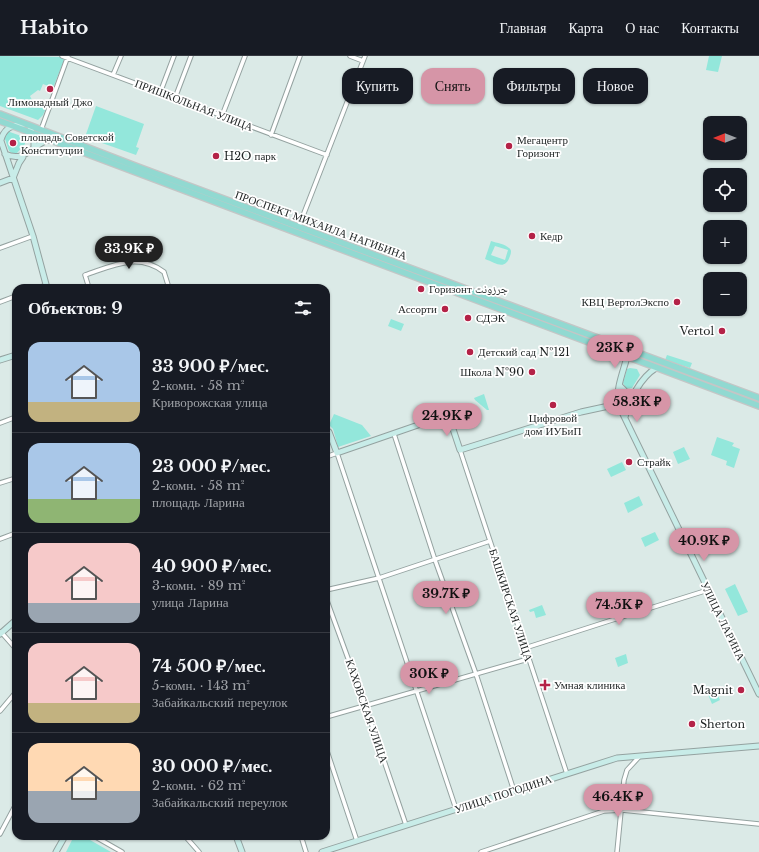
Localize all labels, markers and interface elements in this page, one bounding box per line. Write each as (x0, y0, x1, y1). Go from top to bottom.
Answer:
text: Habito (20, 16, 88, 39)
text: Главная (499, 19, 546, 37)
text: Карта (568, 19, 603, 37)
text: О нас (625, 19, 659, 37)
text: Контакты (681, 19, 739, 37)
chip: Купить (342, 68, 413, 104)
chip: Снять (421, 68, 485, 104)
chip: Фильтры (493, 68, 575, 104)
chip: Новое (583, 68, 648, 104)
street label: ПРИШКОЛЬНАЯ УЛИЦА (133, 76, 255, 134)
marker: Лимонадный Джо (45, 84, 55, 94)
place label: Лимонадный Джо (8, 95, 93, 109)
north arrow (703, 116, 747, 160)
map controls (703, 116, 747, 316)
place label: площадь Советской Конституции (21, 130, 114, 157)
place label: Мегацентр Горизонт (517, 133, 569, 160)
marker: площадь Советской Конституции (8, 138, 18, 148)
marker: Мегацентр Горизонт (504, 141, 514, 151)
place label: H2O парк (224, 149, 277, 163)
marker: H2O парк (211, 151, 221, 161)
button: locate (703, 168, 747, 212)
street label: ПРОСПЕКТ МИХАИЛА НАГИБИНА (233, 187, 409, 263)
button: + (703, 220, 747, 264)
place label: Кедр (540, 229, 563, 243)
marker: Кедр (527, 231, 537, 241)
pin: 33.9K ₽ (92, 236, 166, 270)
text: 33.9K ₽ (104, 240, 154, 257)
button: − (703, 272, 747, 316)
place label: Горизонт جرزونت (429, 282, 508, 296)
marker: Горизонт جرزونت (416, 284, 426, 294)
place label: КВЦ ВертолЭкспо (582, 295, 669, 309)
icon: filters (292, 297, 314, 319)
marker: КВЦ ВертолЭкспо (672, 297, 682, 307)
text: Объектов: 9 (28, 298, 123, 319)
place label: Ассорти (398, 302, 437, 316)
marker: Ассорти (440, 304, 450, 314)
place label: СДЭК (476, 311, 506, 325)
marker: СДЭК (463, 313, 473, 323)
place label: Vertol (679, 324, 714, 338)
marker: Vertol (717, 326, 727, 336)
pin: 23K ₽ (587, 335, 643, 369)
text: 23K ₽ (596, 339, 634, 356)
place label: Детский сад №121 (478, 345, 570, 359)
marker: Детский сад №121 (465, 347, 475, 357)
text: 33 900 ₽/мес. (152, 356, 269, 377)
icon: home (60, 358, 108, 406)
place label: Школа №90 (460, 365, 524, 379)
marker: Школа №90 (527, 367, 537, 377)
text: 2-комн. · 58 m² (152, 377, 244, 394)
pin: 58.3K ₽ (600, 389, 674, 423)
text: 58.3K ₽ (612, 393, 662, 410)
text: Криворожская улица (152, 394, 268, 411)
marker: Цифровой дом ИУБиП (548, 400, 558, 410)
pin: 24.9K ₽ (410, 403, 484, 437)
text: 24.9K ₽ (422, 407, 472, 424)
place label: Цифровой дом ИУБиП (525, 411, 581, 438)
place label: Страйк (637, 455, 671, 469)
text: 23 000 ₽/мес. (152, 456, 271, 477)
marker: Страйк (624, 457, 634, 467)
icon: home (60, 459, 108, 507)
text: 2-комн. · 58 m² (152, 477, 244, 494)
text: площадь Ларина (152, 494, 245, 511)
pin: 40.9K ₽ (667, 528, 741, 562)
text: 40.9K ₽ (678, 532, 730, 549)
street label: БАШКИРСКАЯ УЛИЦА (486, 547, 536, 663)
text: 40 900 ₽/мес. (152, 556, 272, 577)
icon: home (60, 559, 108, 607)
text: 3-комн. · 89 m² (152, 577, 245, 594)
street label: УЛИЦА ЛАРИНА (698, 579, 748, 663)
pin: 39.7K ₽ (409, 581, 483, 615)
text: 39.7K ₽ (422, 585, 470, 602)
pin: 74.5K ₽ (582, 592, 656, 626)
text: улица Ларина (152, 594, 229, 611)
text: 74.5K ₽ (595, 596, 643, 613)
text: 74 500 ₽/мес. (152, 656, 266, 677)
street label: КАХОВСКАЯ УЛИЦА (343, 657, 391, 765)
icon: home (60, 659, 108, 707)
pin: 30K ₽ (401, 661, 457, 695)
text: 30K ₽ (409, 665, 449, 682)
text: 5-комн. · 143 m² (152, 677, 250, 694)
place label: Умная клиника (554, 678, 625, 692)
marker: Умная клиника (539, 679, 551, 691)
place label: Magnit (693, 683, 734, 697)
marker: Magnit (736, 685, 746, 695)
text: Забайкальский переулок (152, 694, 288, 711)
place label: Sherton (700, 717, 746, 731)
marker: Sherton (687, 719, 697, 729)
text: 30 000 ₽/мес. (152, 756, 273, 777)
icon: home (60, 759, 108, 807)
street label: УЛИЦА ПОГОДИНА (452, 772, 554, 816)
text: 2-комн. · 62 m² (152, 777, 245, 794)
pin: 46.4K ₽ (581, 784, 655, 818)
text: 46.4K ₽ (593, 788, 643, 805)
text: Забайкальский переулок (152, 794, 288, 811)

